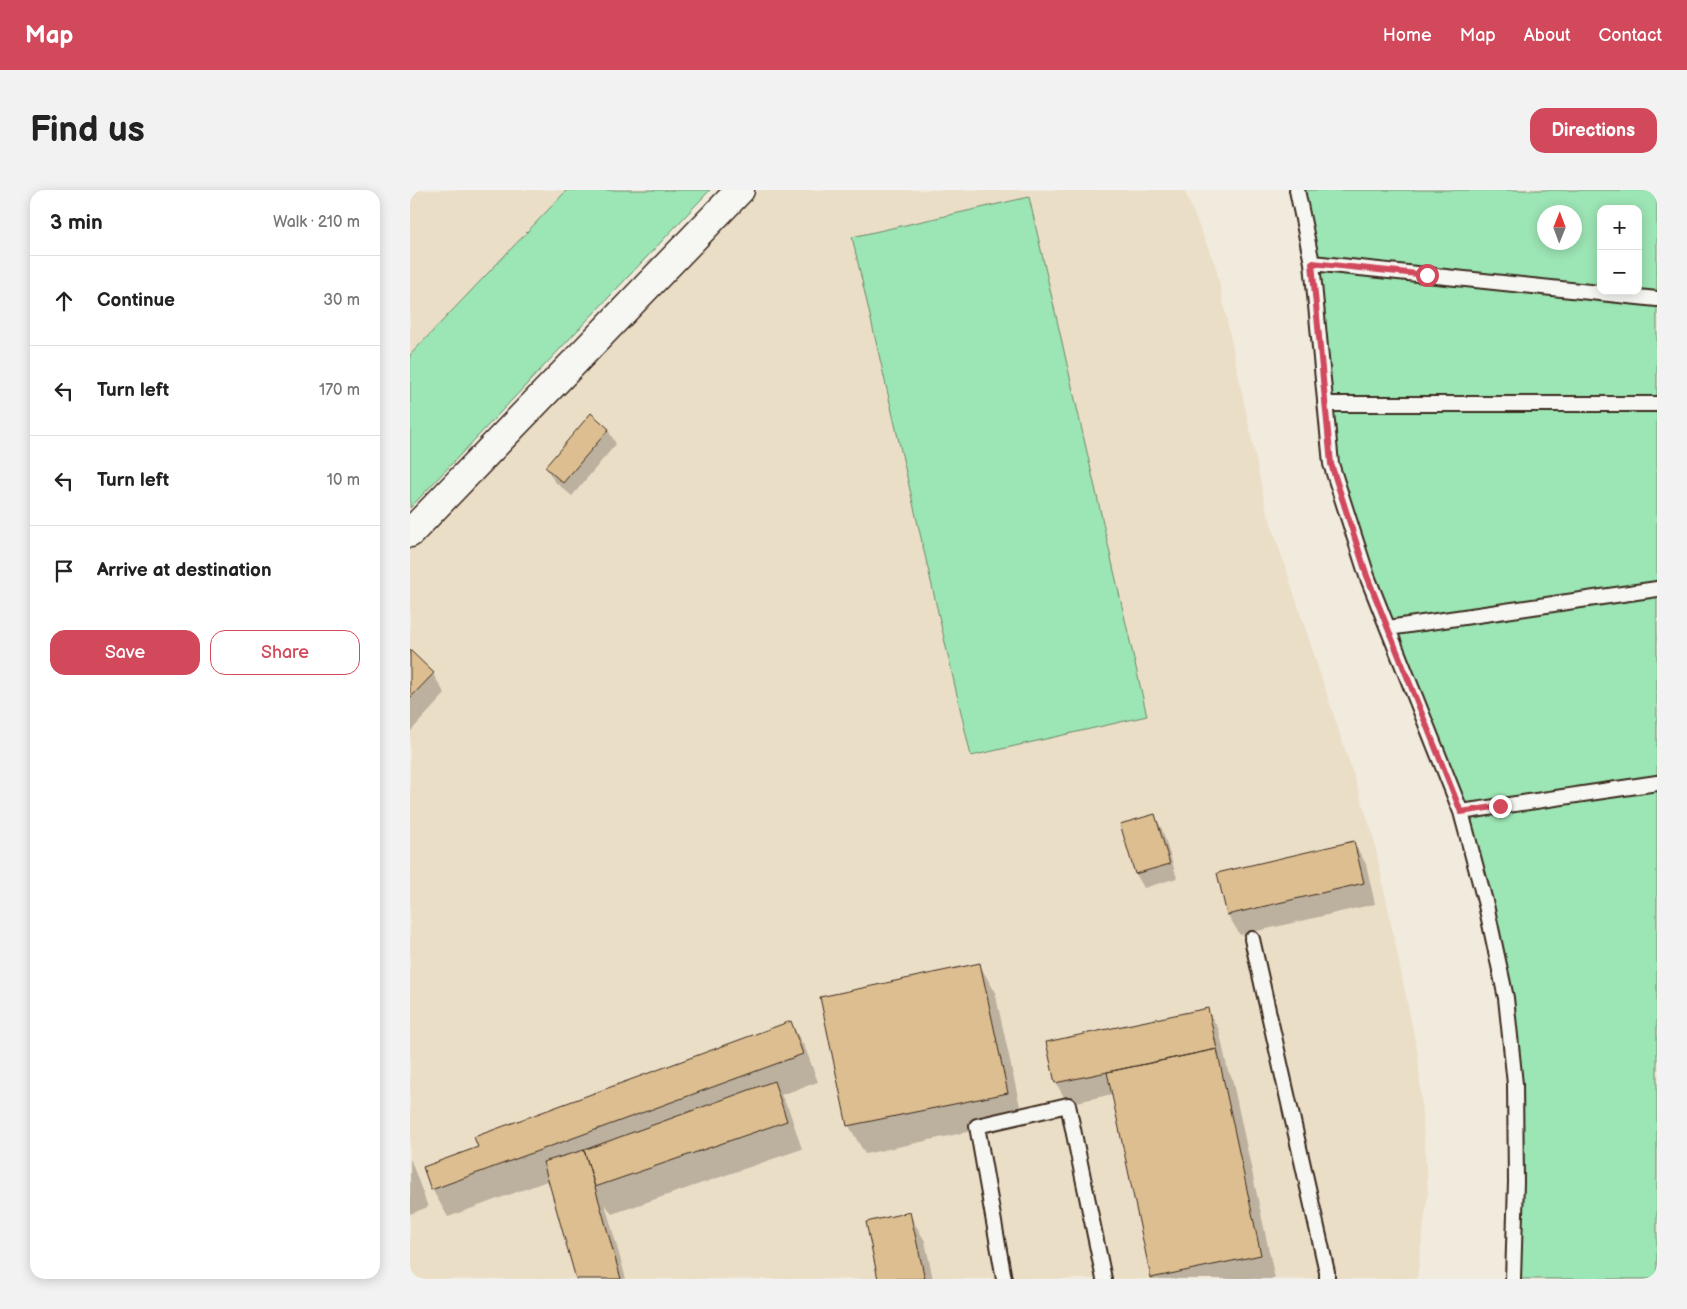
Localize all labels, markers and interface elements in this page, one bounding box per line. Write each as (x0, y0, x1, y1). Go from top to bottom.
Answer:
text: Map (25, 21, 73, 50)
text: Home (1383, 25, 1432, 46)
text: Map (1460, 25, 1496, 46)
text: About (1524, 25, 1571, 46)
text: Contact (1599, 25, 1662, 46)
button: Directions (1530, 108, 1657, 153)
text: Find us (30, 109, 145, 152)
north arrow (1537, 205, 1582, 250)
map controls (1597, 205, 1642, 295)
button: + (1597, 205, 1642, 250)
text: 3 min (50, 210, 103, 235)
text: Walk · 210 m (273, 213, 360, 232)
button: − (1597, 250, 1642, 295)
route start (1416, 264, 1439, 287)
icon: ahead (50, 287, 78, 315)
text: Continue (97, 289, 175, 312)
text: 30 m (323, 291, 360, 310)
icon: left (50, 377, 78, 405)
text: Turn left (97, 379, 169, 402)
text: 170 m (319, 381, 360, 400)
icon: left (50, 467, 78, 495)
text: Turn left (97, 469, 169, 492)
text: 10 m (327, 471, 360, 490)
icon: arrive (50, 557, 78, 585)
text: Arrive at destination (97, 559, 272, 582)
button: Save (50, 630, 200, 675)
button: Share (210, 630, 360, 675)
route end (1489, 795, 1512, 818)

